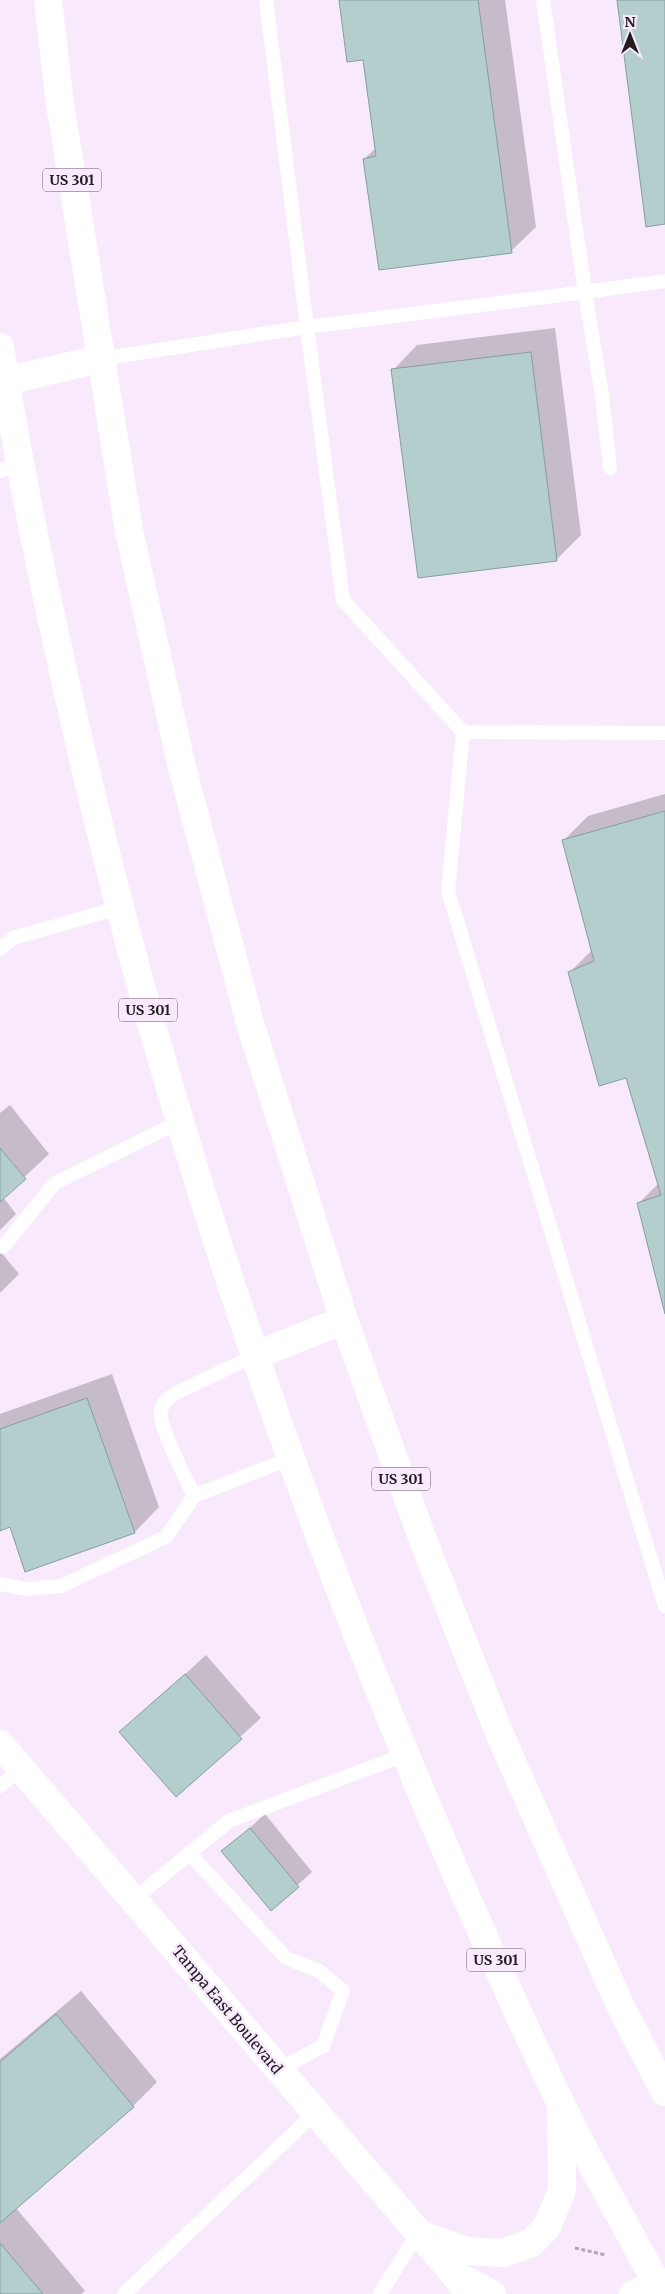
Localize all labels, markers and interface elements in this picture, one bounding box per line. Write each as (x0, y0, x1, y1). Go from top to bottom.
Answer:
north arrow (605, 10, 655, 60)
text: N (624, 13, 636, 31)
road number: US 301 (43, 168, 101, 192)
road number: US 301 (119, 998, 177, 1022)
road number: US 301 (372, 1468, 430, 1490)
street label: Tampa East Boulevard (168, 1942, 287, 2078)
road number: US 301 (467, 1948, 525, 1972)

